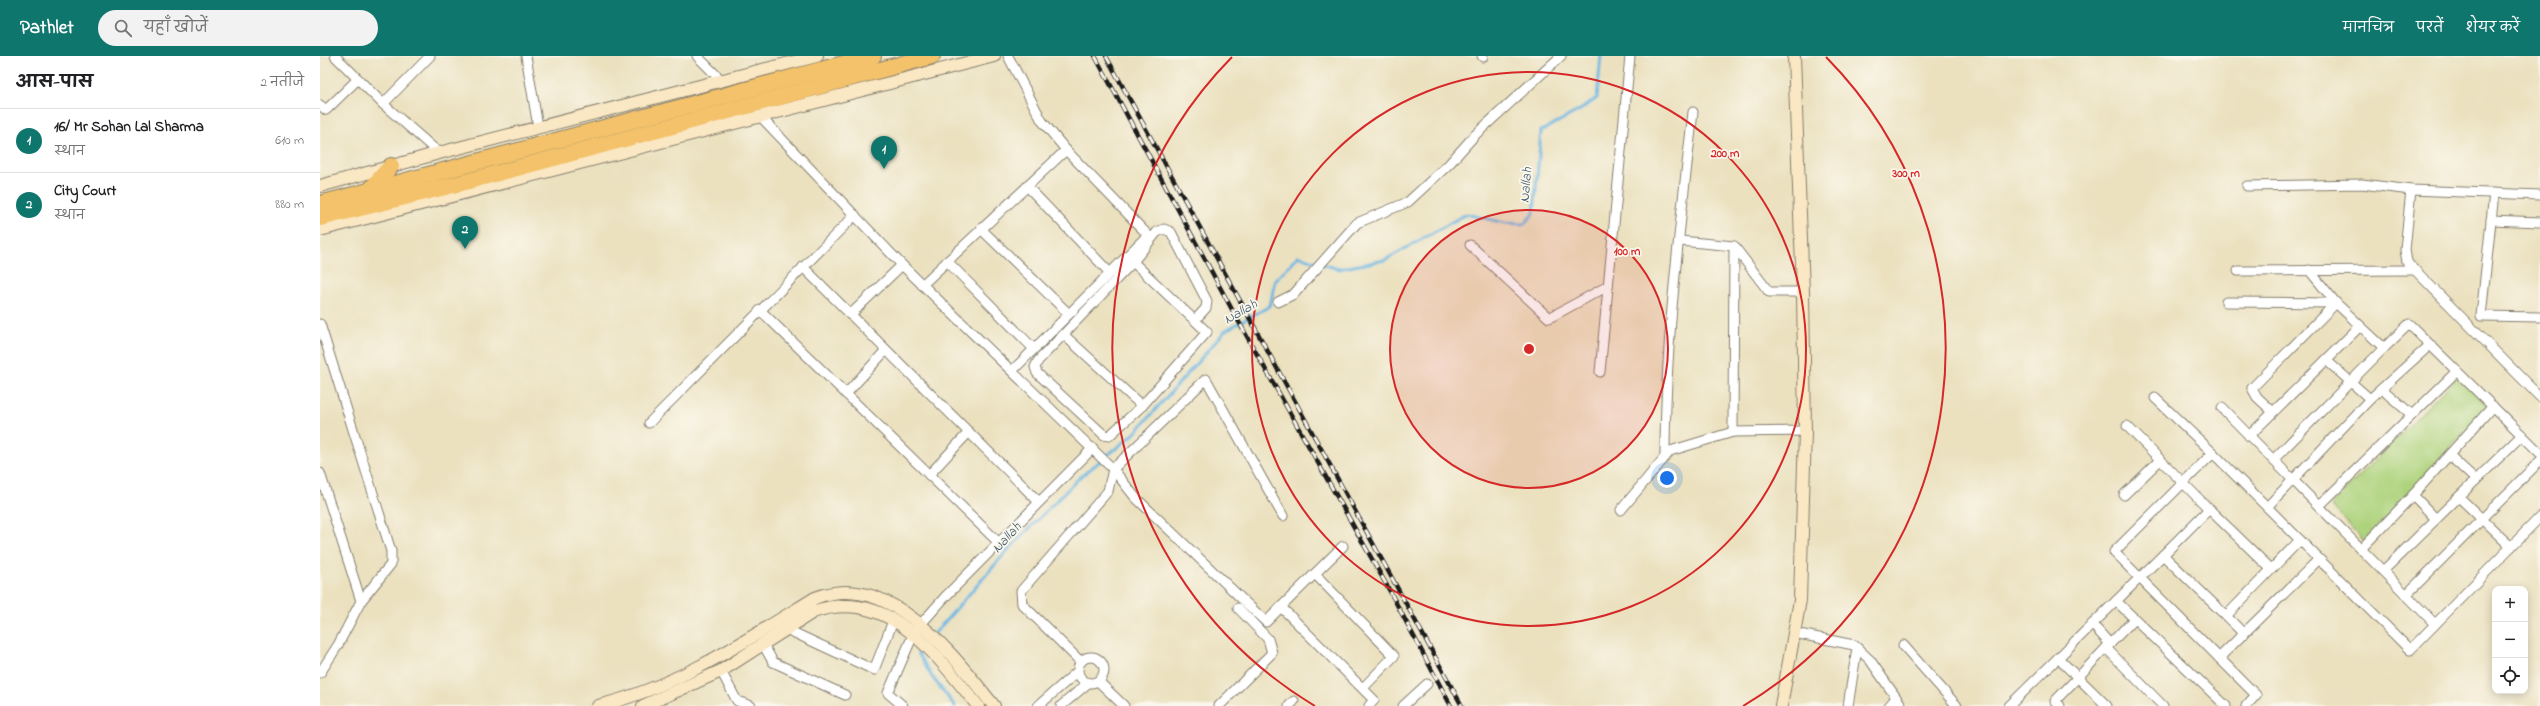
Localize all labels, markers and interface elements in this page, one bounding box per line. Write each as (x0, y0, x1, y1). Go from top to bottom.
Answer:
search box (98, 10, 378, 46)
text: Pathlet (20, 15, 74, 42)
icon: search (112, 17, 134, 39)
text: यहाँ खोजें (144, 17, 208, 39)
text: मानचित्र (2343, 18, 2394, 39)
text: परतें (2416, 18, 2444, 39)
text: शेयर करें (2466, 18, 2520, 39)
text: आस-पास (16, 70, 93, 95)
text: 2 नतीजे (261, 73, 304, 92)
text: 16/ Mr Sohan Lal Sharma (54, 116, 204, 138)
text: 1 (27, 131, 31, 150)
text: 610 m (275, 131, 304, 150)
pin: 1 (871, 136, 897, 169)
text: स्थान (54, 142, 85, 161)
text: 200 m (1710, 145, 1740, 163)
text: 300 m (1891, 165, 1921, 183)
water label: Nallah (1514, 166, 1539, 204)
text: City Court (54, 180, 116, 202)
text: 2 (26, 195, 32, 214)
text: 880 m (275, 195, 304, 214)
text: स्थान (54, 206, 85, 225)
pin: 2 (452, 216, 478, 249)
text: 100 m (1614, 243, 1641, 261)
water label: Nallah (1220, 294, 1262, 330)
centre of rings (1522, 342, 1536, 356)
your location (1657, 468, 1677, 488)
water label: Nallah (987, 517, 1027, 558)
map controls (2492, 586, 2528, 694)
button: + (2492, 586, 2528, 622)
button: − (2492, 622, 2528, 658)
button: locate (2492, 658, 2528, 694)

